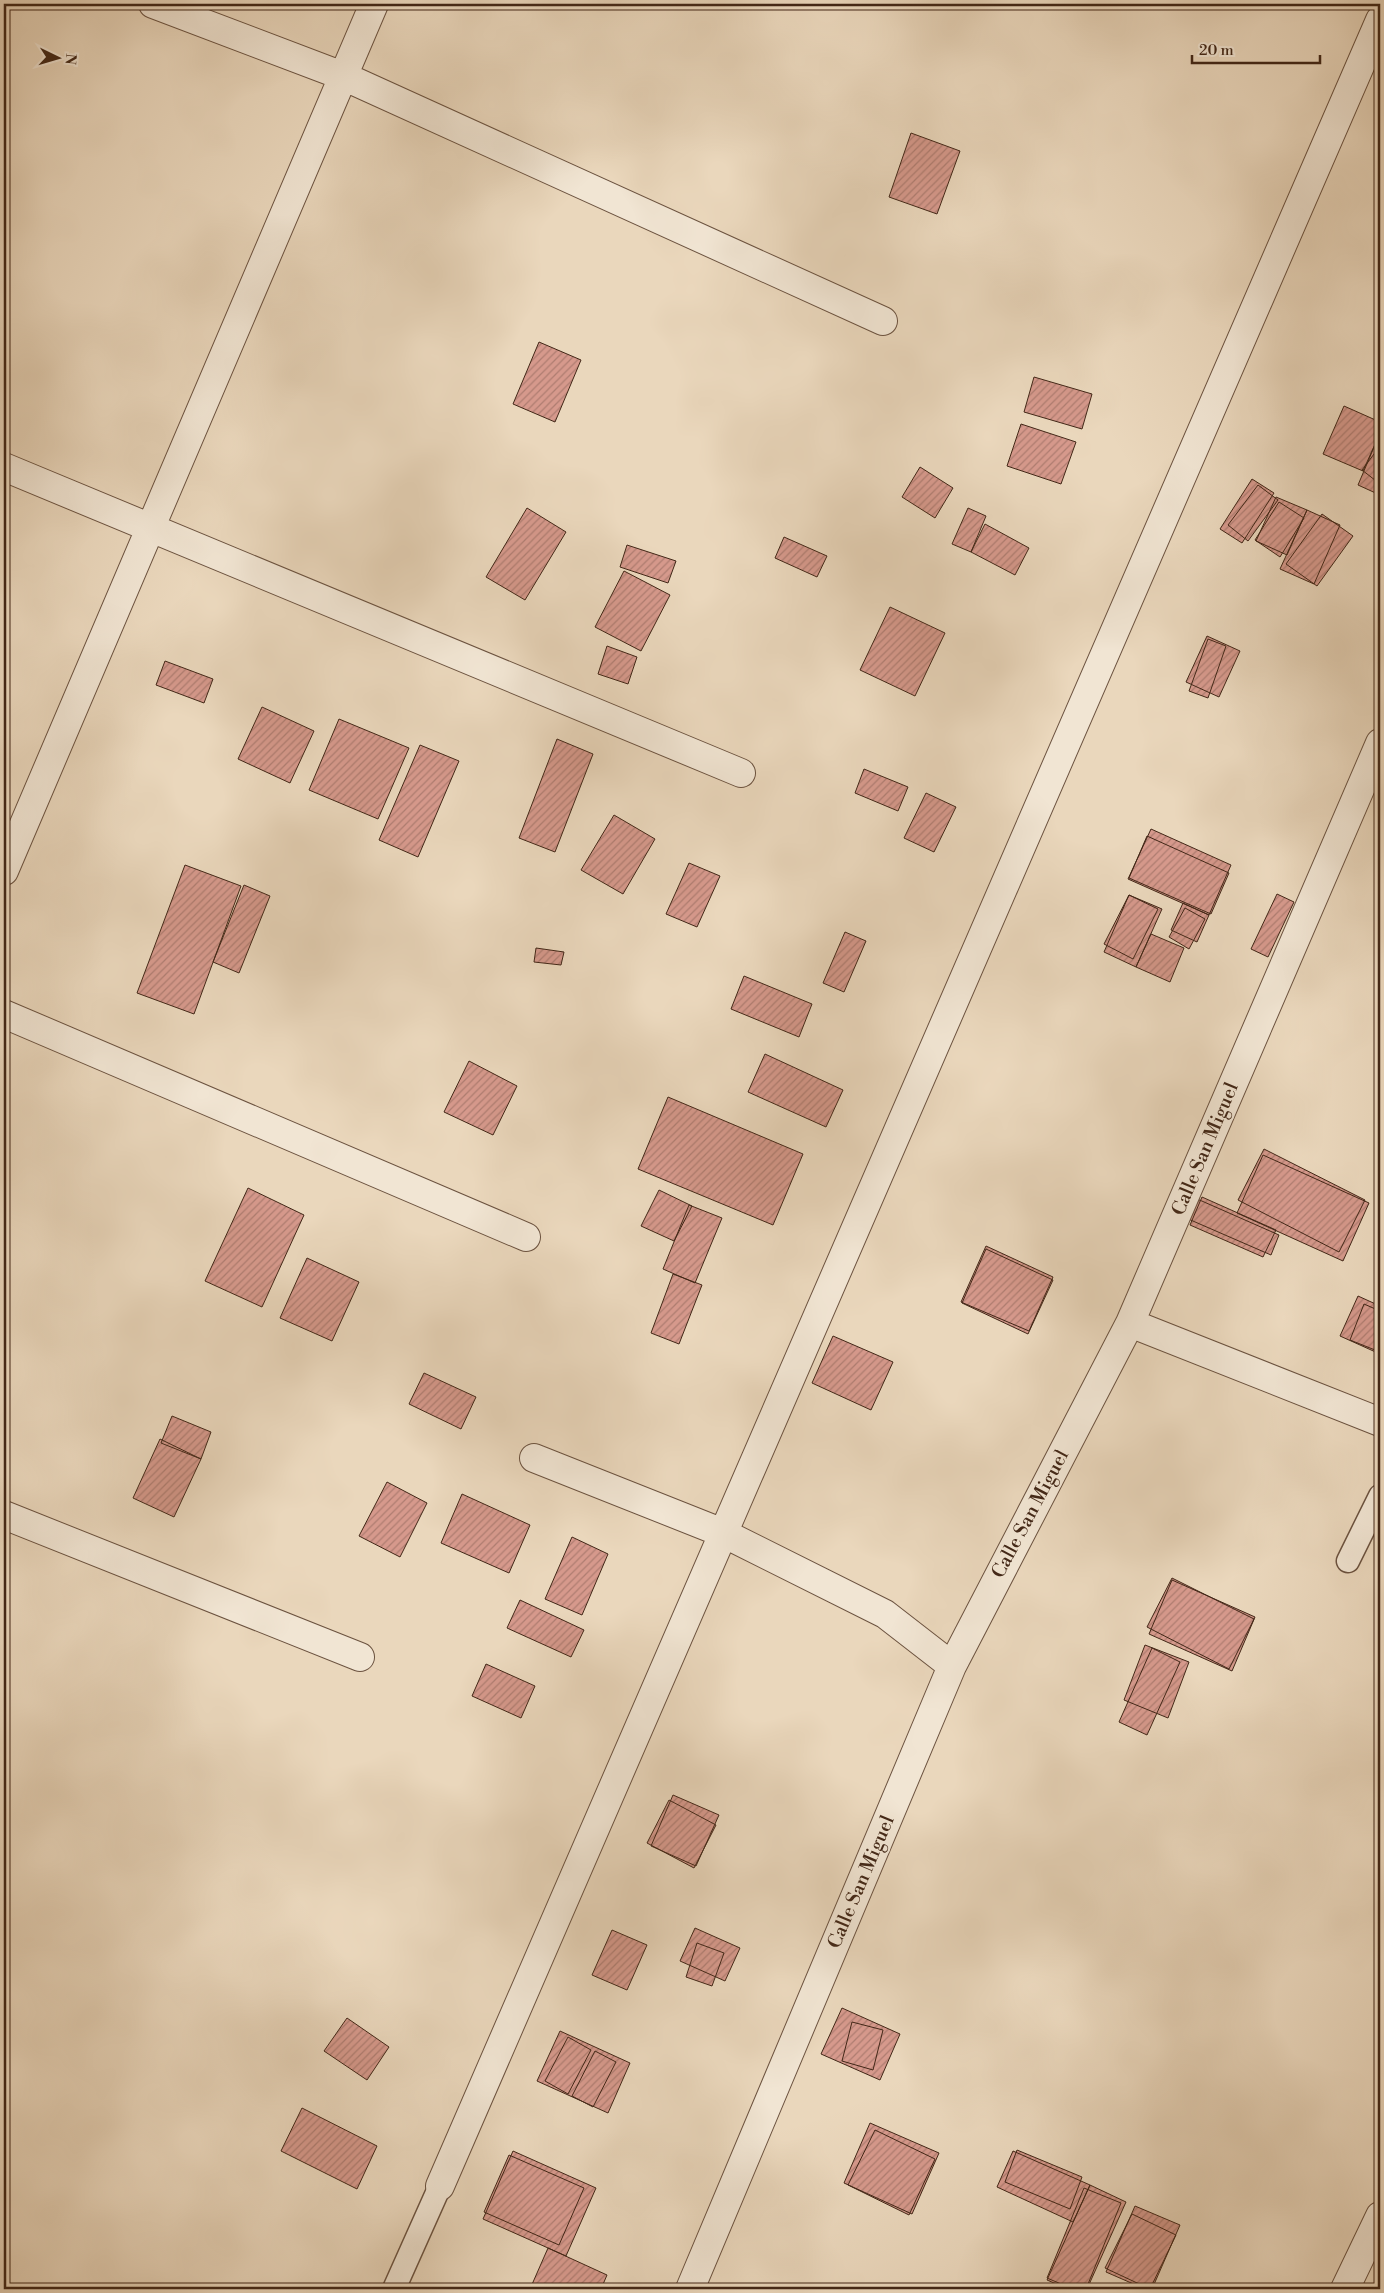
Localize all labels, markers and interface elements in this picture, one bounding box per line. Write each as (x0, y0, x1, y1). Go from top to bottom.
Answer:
north arrow (32, 32, 82, 82)
scale bar (1192, 32, 1319, 64)
text: 20 m (1199, 41, 1234, 60)
text: N (61, 53, 79, 65)
street label: Calle San Miguel (1166, 1079, 1244, 1219)
street label: Calle San Miguel (986, 1445, 1074, 1582)
street label: Calle San Miguel (822, 1812, 900, 1952)

